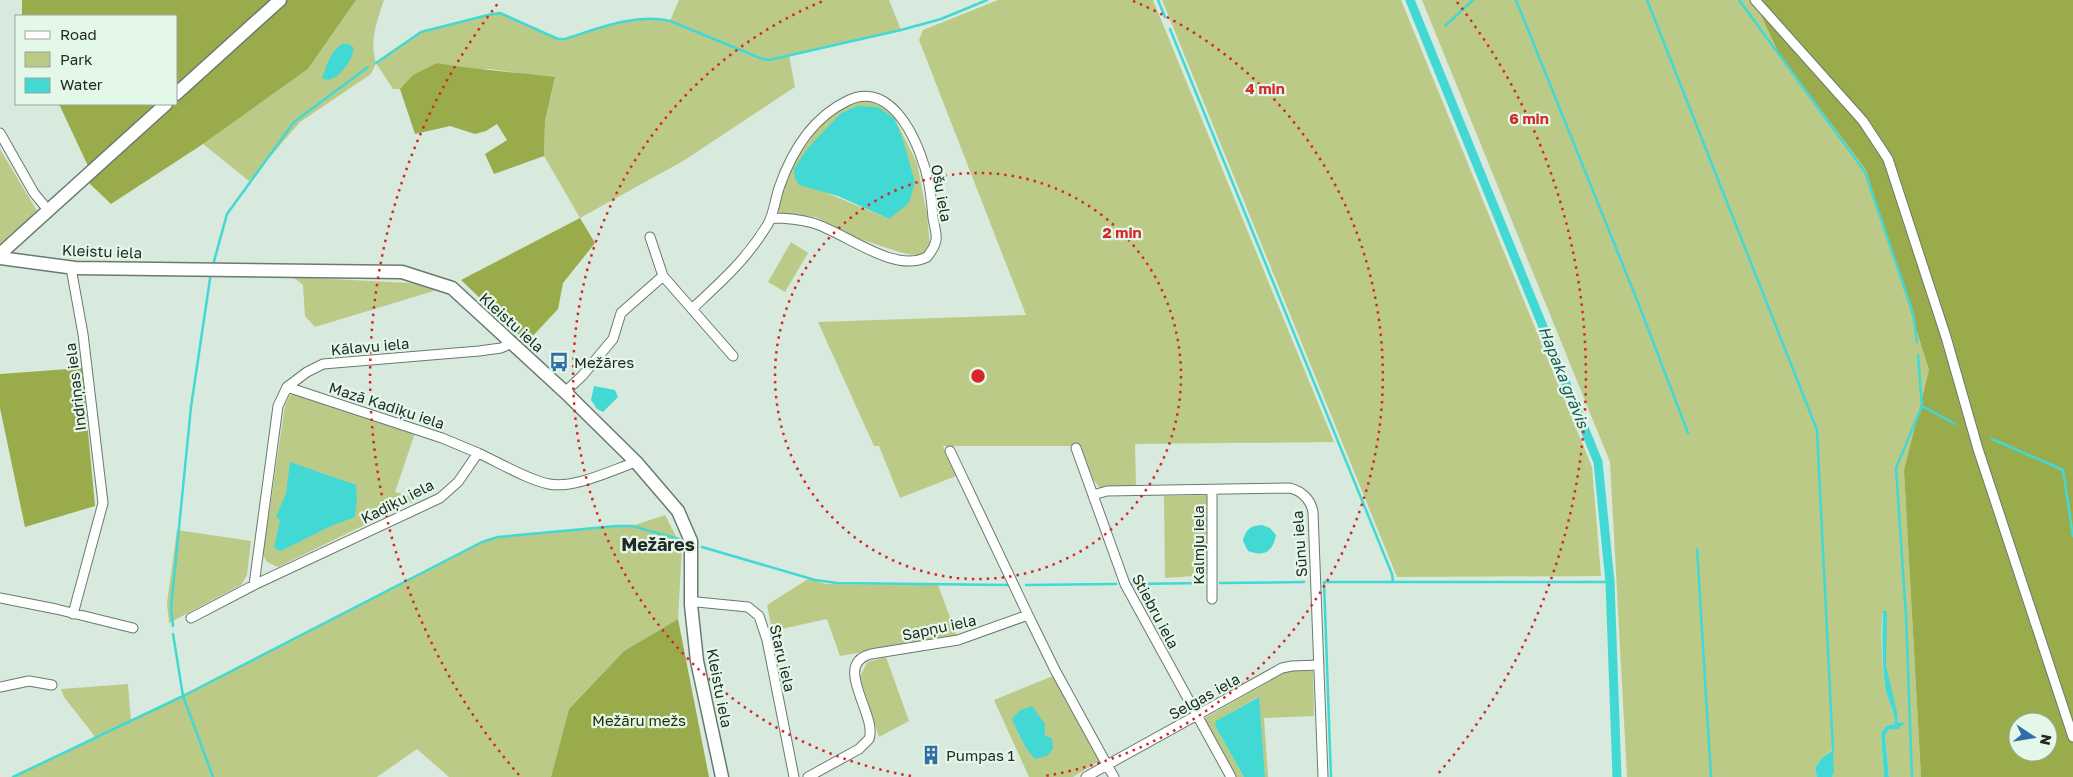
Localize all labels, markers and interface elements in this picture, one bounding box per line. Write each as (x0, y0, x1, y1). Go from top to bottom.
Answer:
legend (15, 15, 178, 105)
text: Road (60, 25, 97, 43)
text: Park (60, 50, 93, 68)
text: Water (60, 75, 103, 93)
text: 4 min (1245, 79, 1285, 97)
text: 6 min (1509, 109, 1549, 127)
street label: Ošu iela (928, 163, 956, 223)
text: 2 min (1102, 223, 1142, 241)
street label: Kleistu iela (62, 241, 142, 261)
street label: Kleistu iela (476, 288, 548, 356)
water label: Hapaka grāvis (1534, 323, 1594, 432)
street label: Kālavu iela (330, 334, 410, 358)
street label: Indriņas iela (61, 342, 90, 432)
bus stop icon: Mežāres (548, 351, 570, 373)
place label: Mežāres (574, 353, 634, 371)
centre of rings (969, 367, 987, 385)
street label: Mazā Kadiķu iela (327, 378, 447, 433)
street label: Kadiķu iela (358, 475, 437, 528)
street label: Kalmju iela (1189, 505, 1207, 585)
street label: Sūnu iela (1288, 510, 1310, 578)
district label: Mežāres (621, 533, 695, 555)
street label: Stiebru iela (1129, 571, 1183, 651)
street label: Sapņu iela (900, 610, 978, 645)
street label: Staru iela (767, 623, 799, 693)
street label: Kleistu iela (704, 647, 736, 729)
street label: Selgas iela (1165, 669, 1243, 723)
park label: Mežāru mežs (592, 711, 686, 729)
north arrow (2008, 712, 2058, 762)
text: N (2037, 733, 2056, 747)
building icon: Pumpas 1 (920, 744, 942, 766)
place label: Pumpas 1 (946, 746, 1015, 764)

